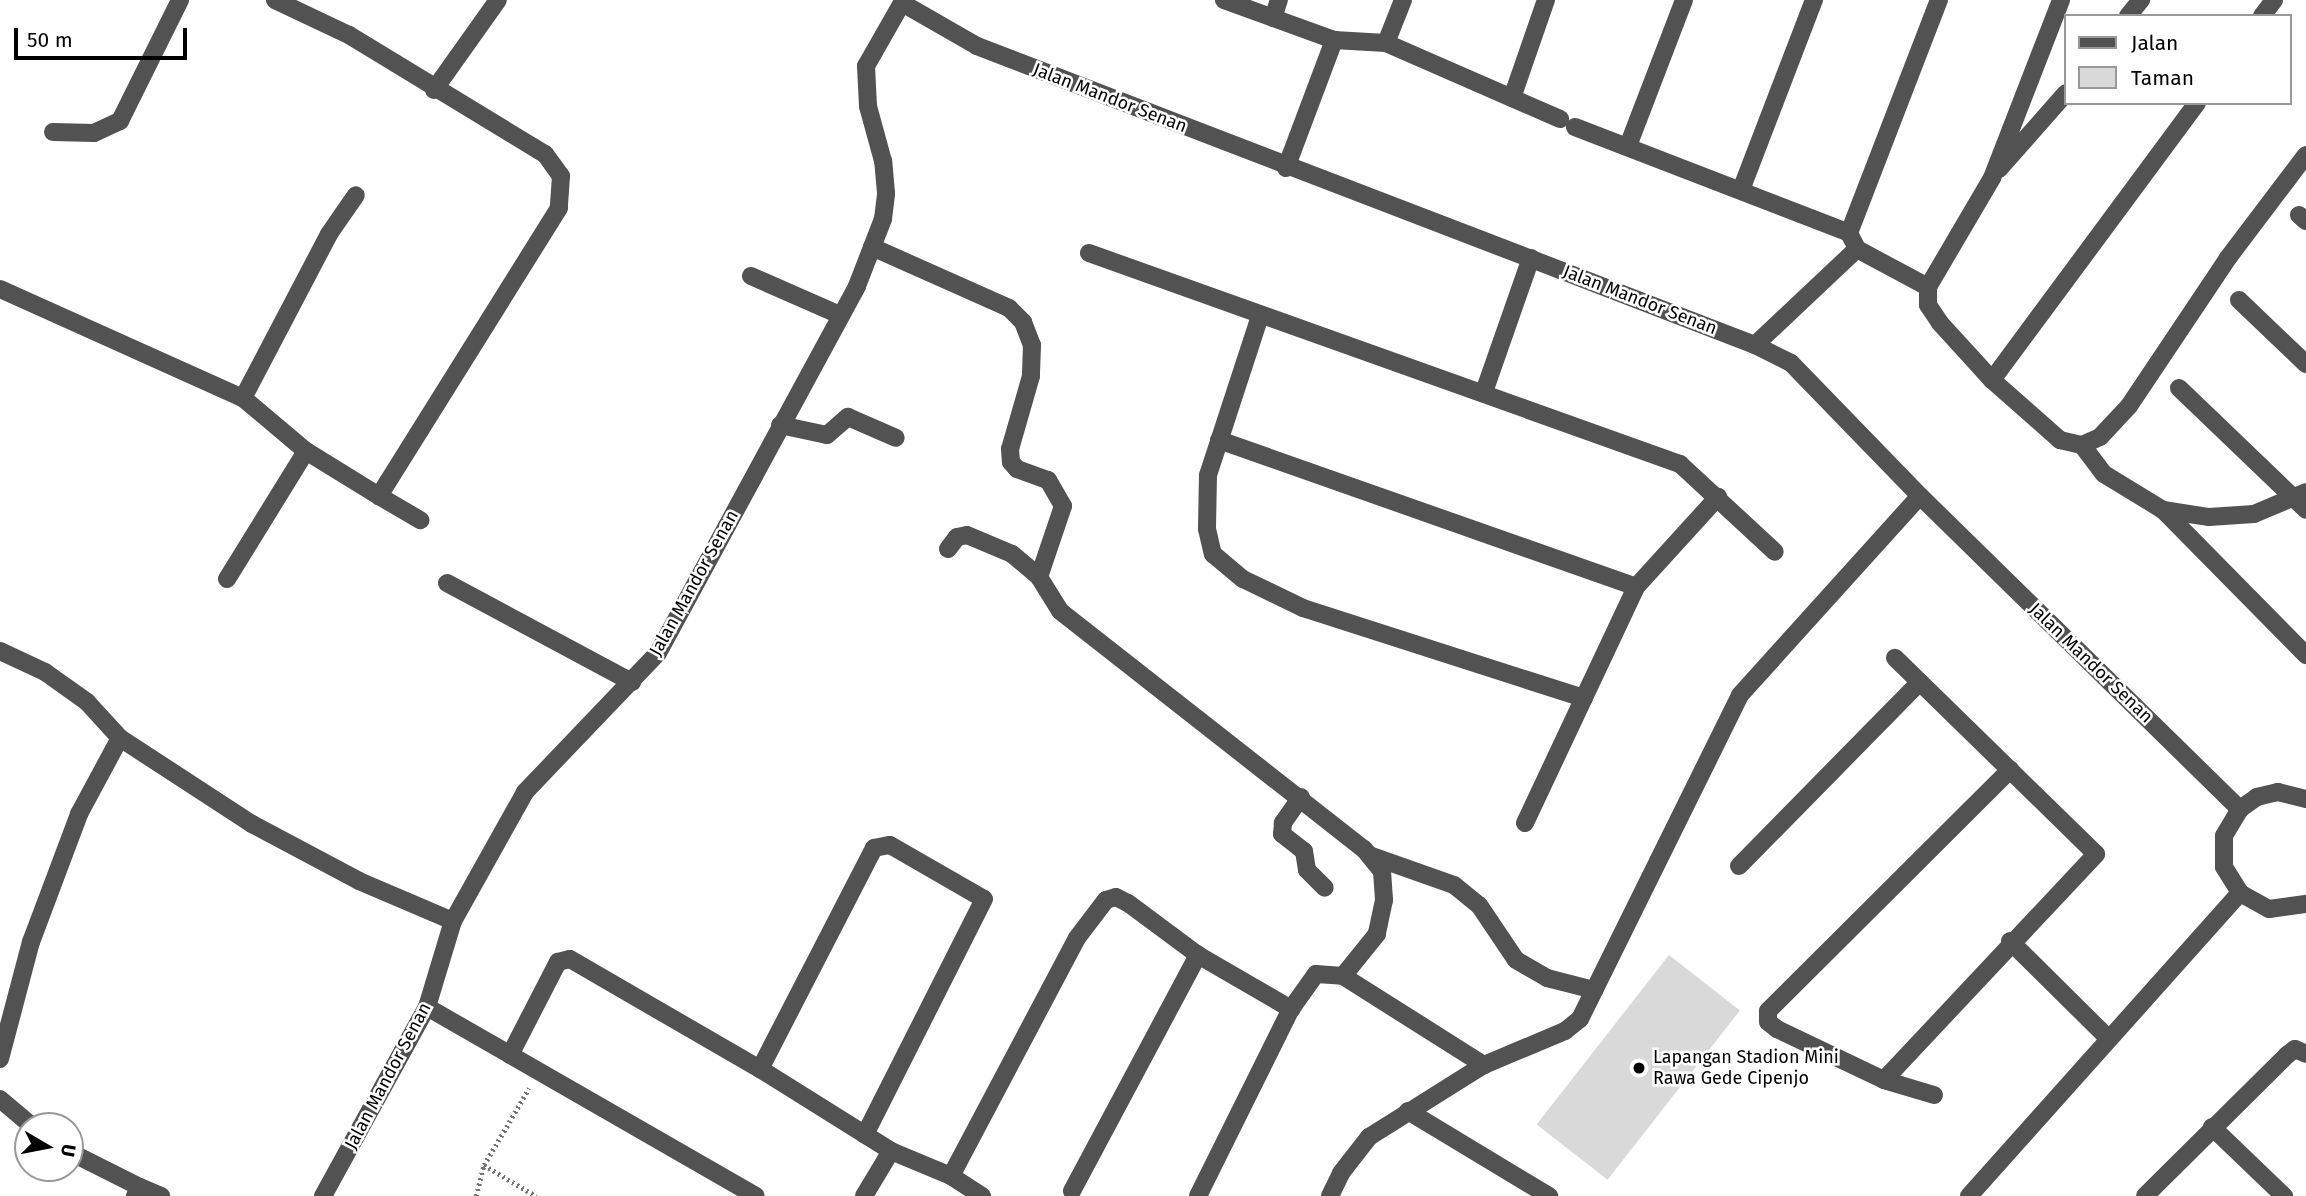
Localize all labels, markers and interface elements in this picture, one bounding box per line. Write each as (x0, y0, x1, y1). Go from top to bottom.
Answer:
scale bar (18, 14, 191, 58)
legend (2064, 14, 2292, 105)
text: 50 m (27, 27, 73, 53)
text: Jalan (2131, 30, 2178, 56)
street label: Jalan Mandor Senan (1030, 59, 1190, 137)
text: Taman (2131, 65, 2194, 91)
street label: Jalan Mandor Senan (1560, 261, 1720, 339)
street label: Jalan Mandor Senan (645, 506, 743, 660)
street label: Jalan Mandor Senan (2025, 599, 2157, 727)
street label: Jalan Mandor Senan (340, 999, 436, 1153)
place label: Lapangan Stadion Mini Rawa Gede Cipenjo (1653, 1047, 1839, 1090)
marker: Lapangan Stadion Mini Rawa Gede Cipenjo (1631, 1060, 1647, 1076)
north arrow (14, 1112, 84, 1182)
text: U (56, 1142, 81, 1158)

